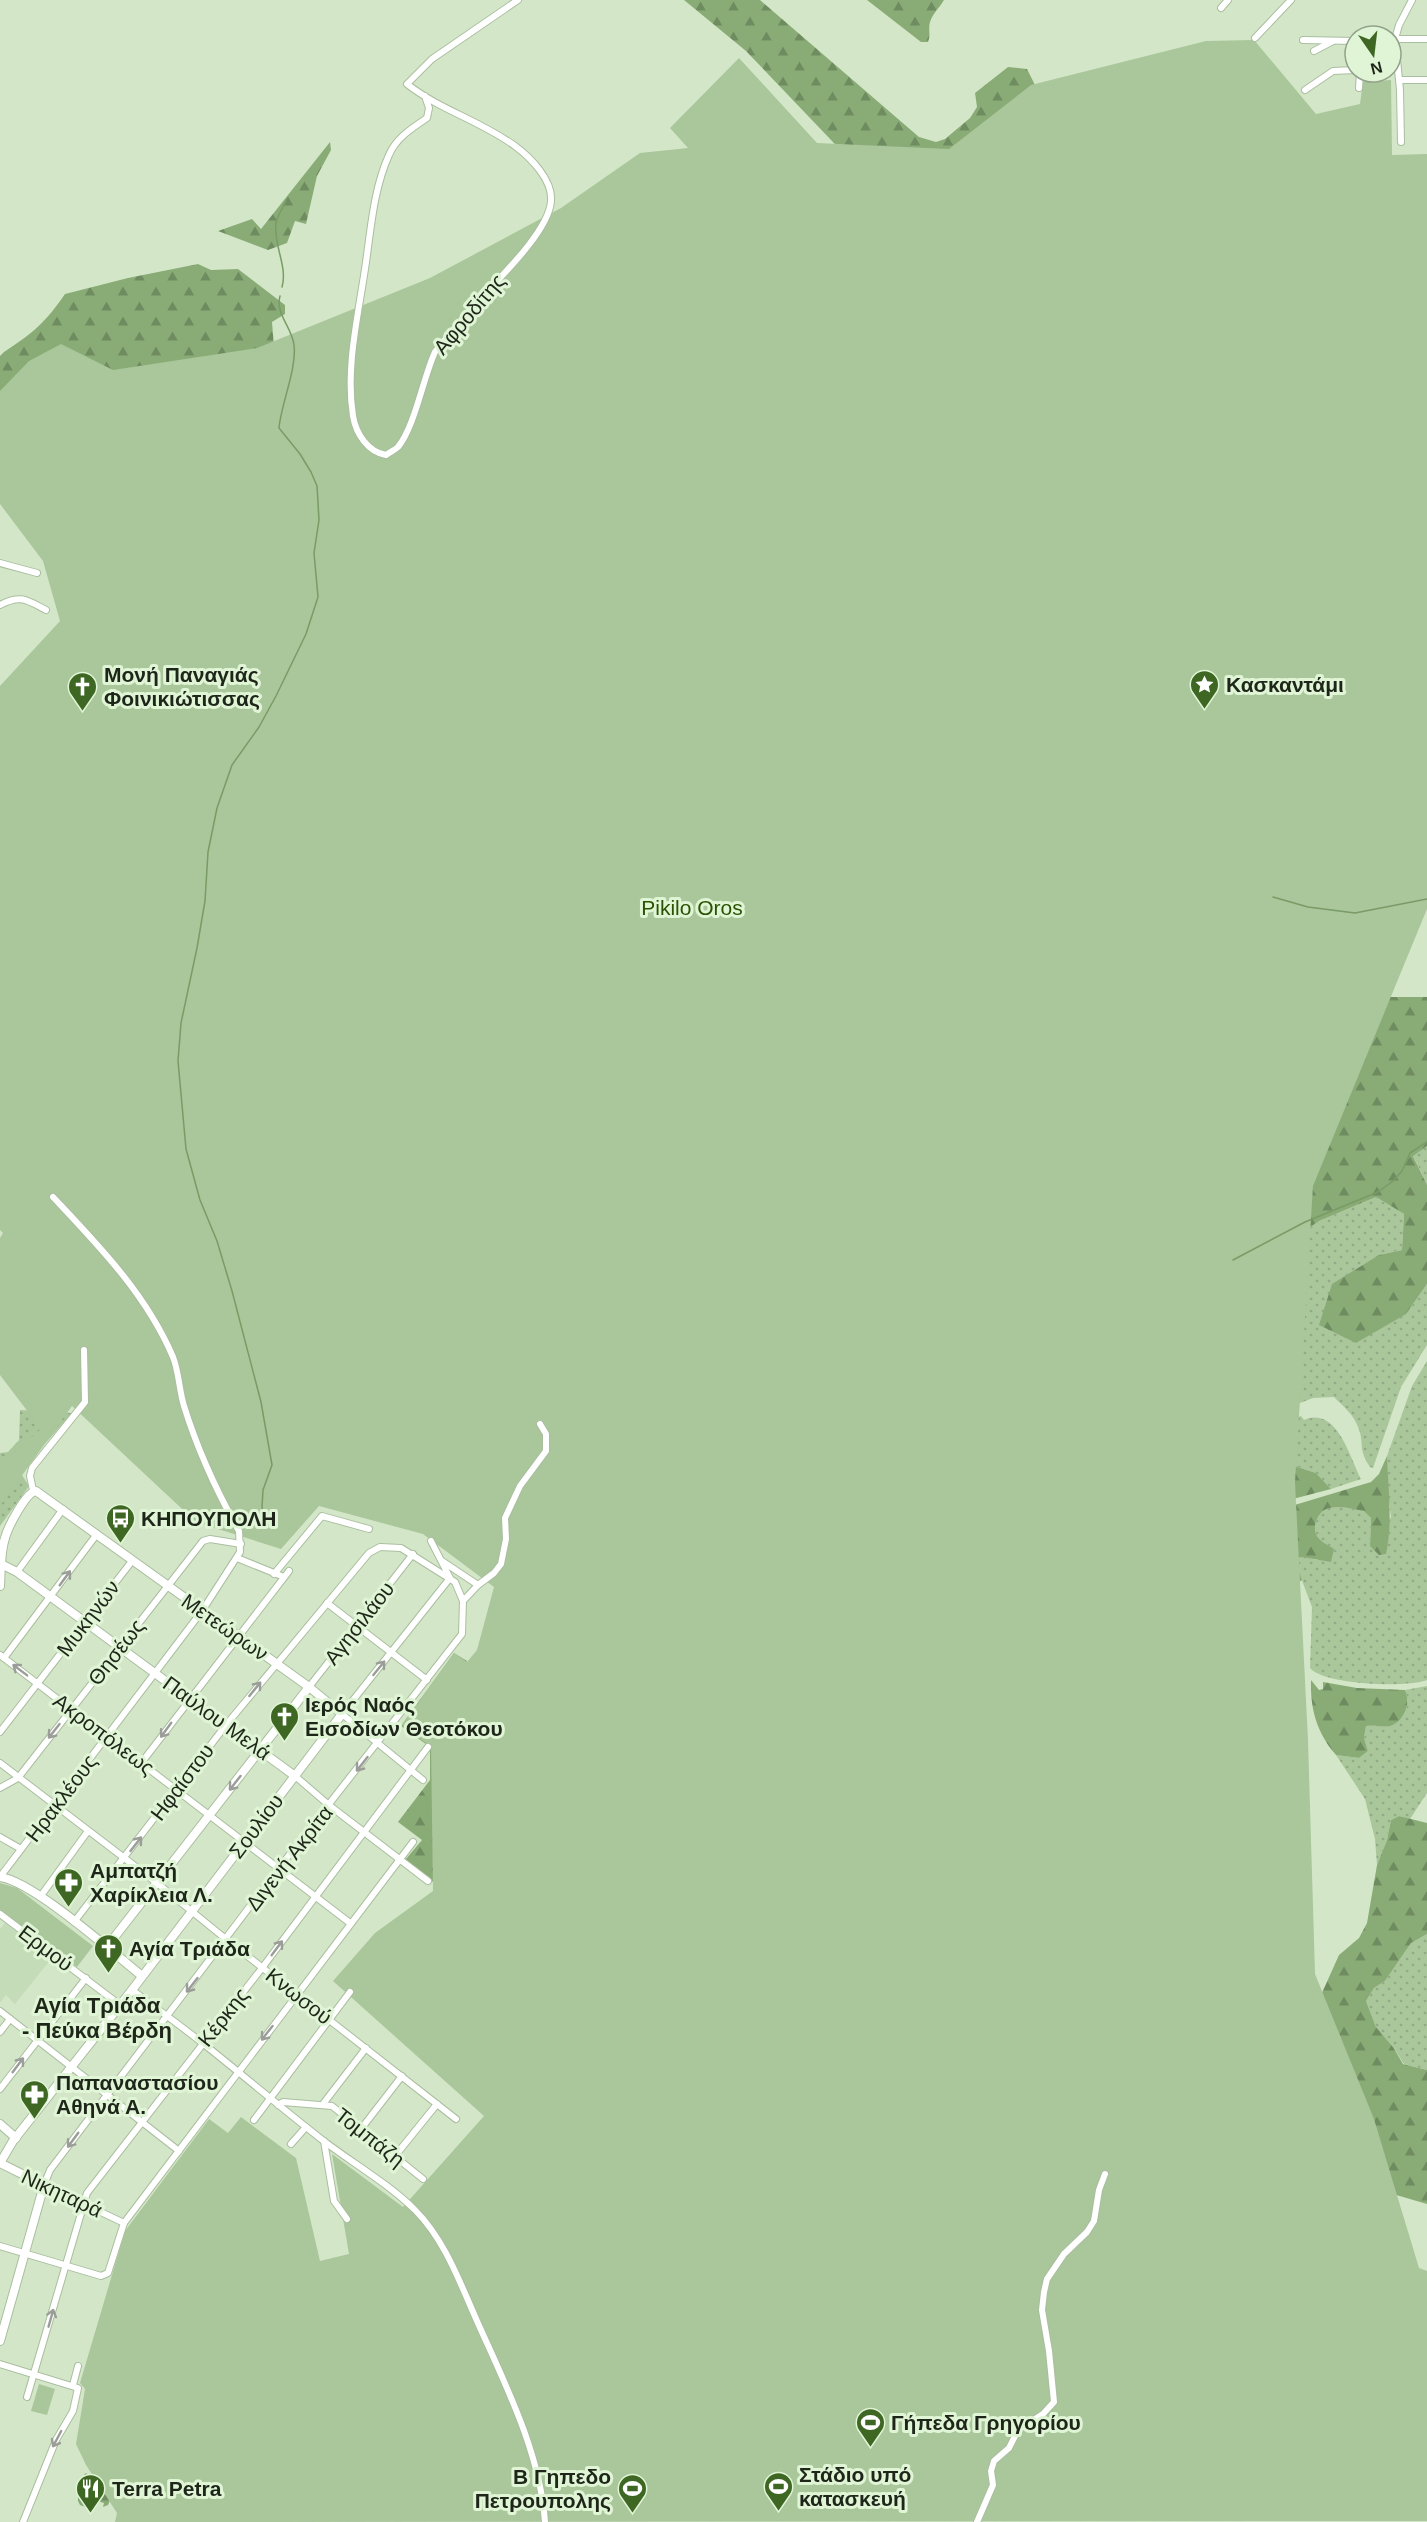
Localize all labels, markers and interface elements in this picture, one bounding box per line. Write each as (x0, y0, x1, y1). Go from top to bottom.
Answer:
north arrow (1343, 24, 1403, 84)
text: N (1369, 58, 1384, 78)
street label: Αφροδίτης (429, 269, 509, 359)
place label: Μονή Παναγιάς Φοινικιώτισσας (104, 663, 260, 711)
place icon: Κασκαντάμι (1189, 668, 1221, 710)
church icon: Μονή Παναγιάς Φοινικιώτισσας (67, 670, 99, 712)
place label: Κασκαντάμι (1226, 673, 1344, 696)
park label: Pikilo Oros (641, 896, 743, 919)
bus stop icon: ΚΗΠΟΥΠΟΛΗ (104, 1502, 136, 1544)
place label: ΚΗΠΟΥΠΟΛΗ (141, 1507, 276, 1530)
one-way arrow (59, 1571, 71, 1587)
street label: Μυκηνών (52, 1576, 124, 1660)
street label: Αγησιλάου (319, 1577, 399, 1669)
street label: Μετεώρων (178, 1589, 272, 1665)
street label: Θησέως (83, 1615, 149, 1689)
one-way arrow (372, 1660, 385, 1676)
one-way arrow (13, 1664, 29, 1677)
street label: Παύλου Μελά (159, 1671, 275, 1765)
one-way arrow (248, 1681, 261, 1697)
street label: Ακροπόλεως (49, 1689, 159, 1779)
place label: Ιερός Ναός Εισοδίων Θεοτόκου (305, 1693, 503, 1740)
church icon: Ιερός Ναός Εισοδίων Θεοτόκου (268, 1700, 300, 1742)
one-way arrow (159, 1721, 172, 1737)
one-way arrow (48, 1723, 60, 1739)
street label: Ηφαίστου (146, 1739, 218, 1825)
street label: Ηρακλέους (21, 1750, 101, 1846)
one-way arrow (356, 1756, 369, 1772)
one-way arrow (228, 1774, 241, 1790)
street label: Σουλίου (224, 1789, 288, 1863)
street label: Διγενή Ακρίτα (241, 1801, 337, 1915)
one-way arrow (129, 1836, 142, 1852)
place label: Αμπατζή Χαρίκλεια Λ. (90, 1859, 213, 1906)
pharmacy icon: Αμπατζή Χαρίκλεια Λ. (53, 1866, 85, 1908)
street label: Ερμού (15, 1920, 77, 1976)
church icon: Αγία Τριάδα (92, 1932, 124, 1974)
place label: Αγία Τριάδα (129, 1937, 250, 1960)
one-way arrow (271, 1940, 284, 1956)
street label: Κνωσού (262, 1963, 336, 2029)
one-way arrow (185, 1976, 198, 1992)
street label: Κέρκης (193, 1983, 253, 2051)
district label: Αγία Τριάδα - Πεύκα Βέρδη (22, 1993, 172, 2043)
one-way arrow (261, 2025, 273, 2041)
one-way arrow (12, 2057, 25, 2073)
place label: Παπαναστασίου Αθηνά Α. (56, 2071, 218, 2118)
pharmacy icon: Παπαναστασίου Αθηνά Α. (19, 2078, 51, 2120)
street label: Τομπάζη (331, 2103, 409, 2171)
one-way arrow (67, 2131, 79, 2147)
street label: Νικηταρά (18, 2164, 106, 2222)
one-way arrow (46, 2309, 57, 2328)
sports icon: Γήπεδα Γρηγορίου (854, 2406, 886, 2448)
place label: Γήπεδα Γρηγορίου (891, 2411, 1081, 2434)
one-way arrow (51, 2430, 63, 2448)
place label: Στάδιο υπό κατασκευή (799, 2463, 911, 2510)
place label: Β Γηπεδο Πετρουπολης (475, 2465, 611, 2513)
sports icon: Στάδιο υπό κατασκευή (762, 2470, 794, 2512)
restaurant icon: Terra Petra (75, 2472, 107, 2514)
sports icon: Β Γηπεδο Πετρουπολης (616, 2472, 648, 2514)
place label: Terra Petra (112, 2477, 222, 2500)

